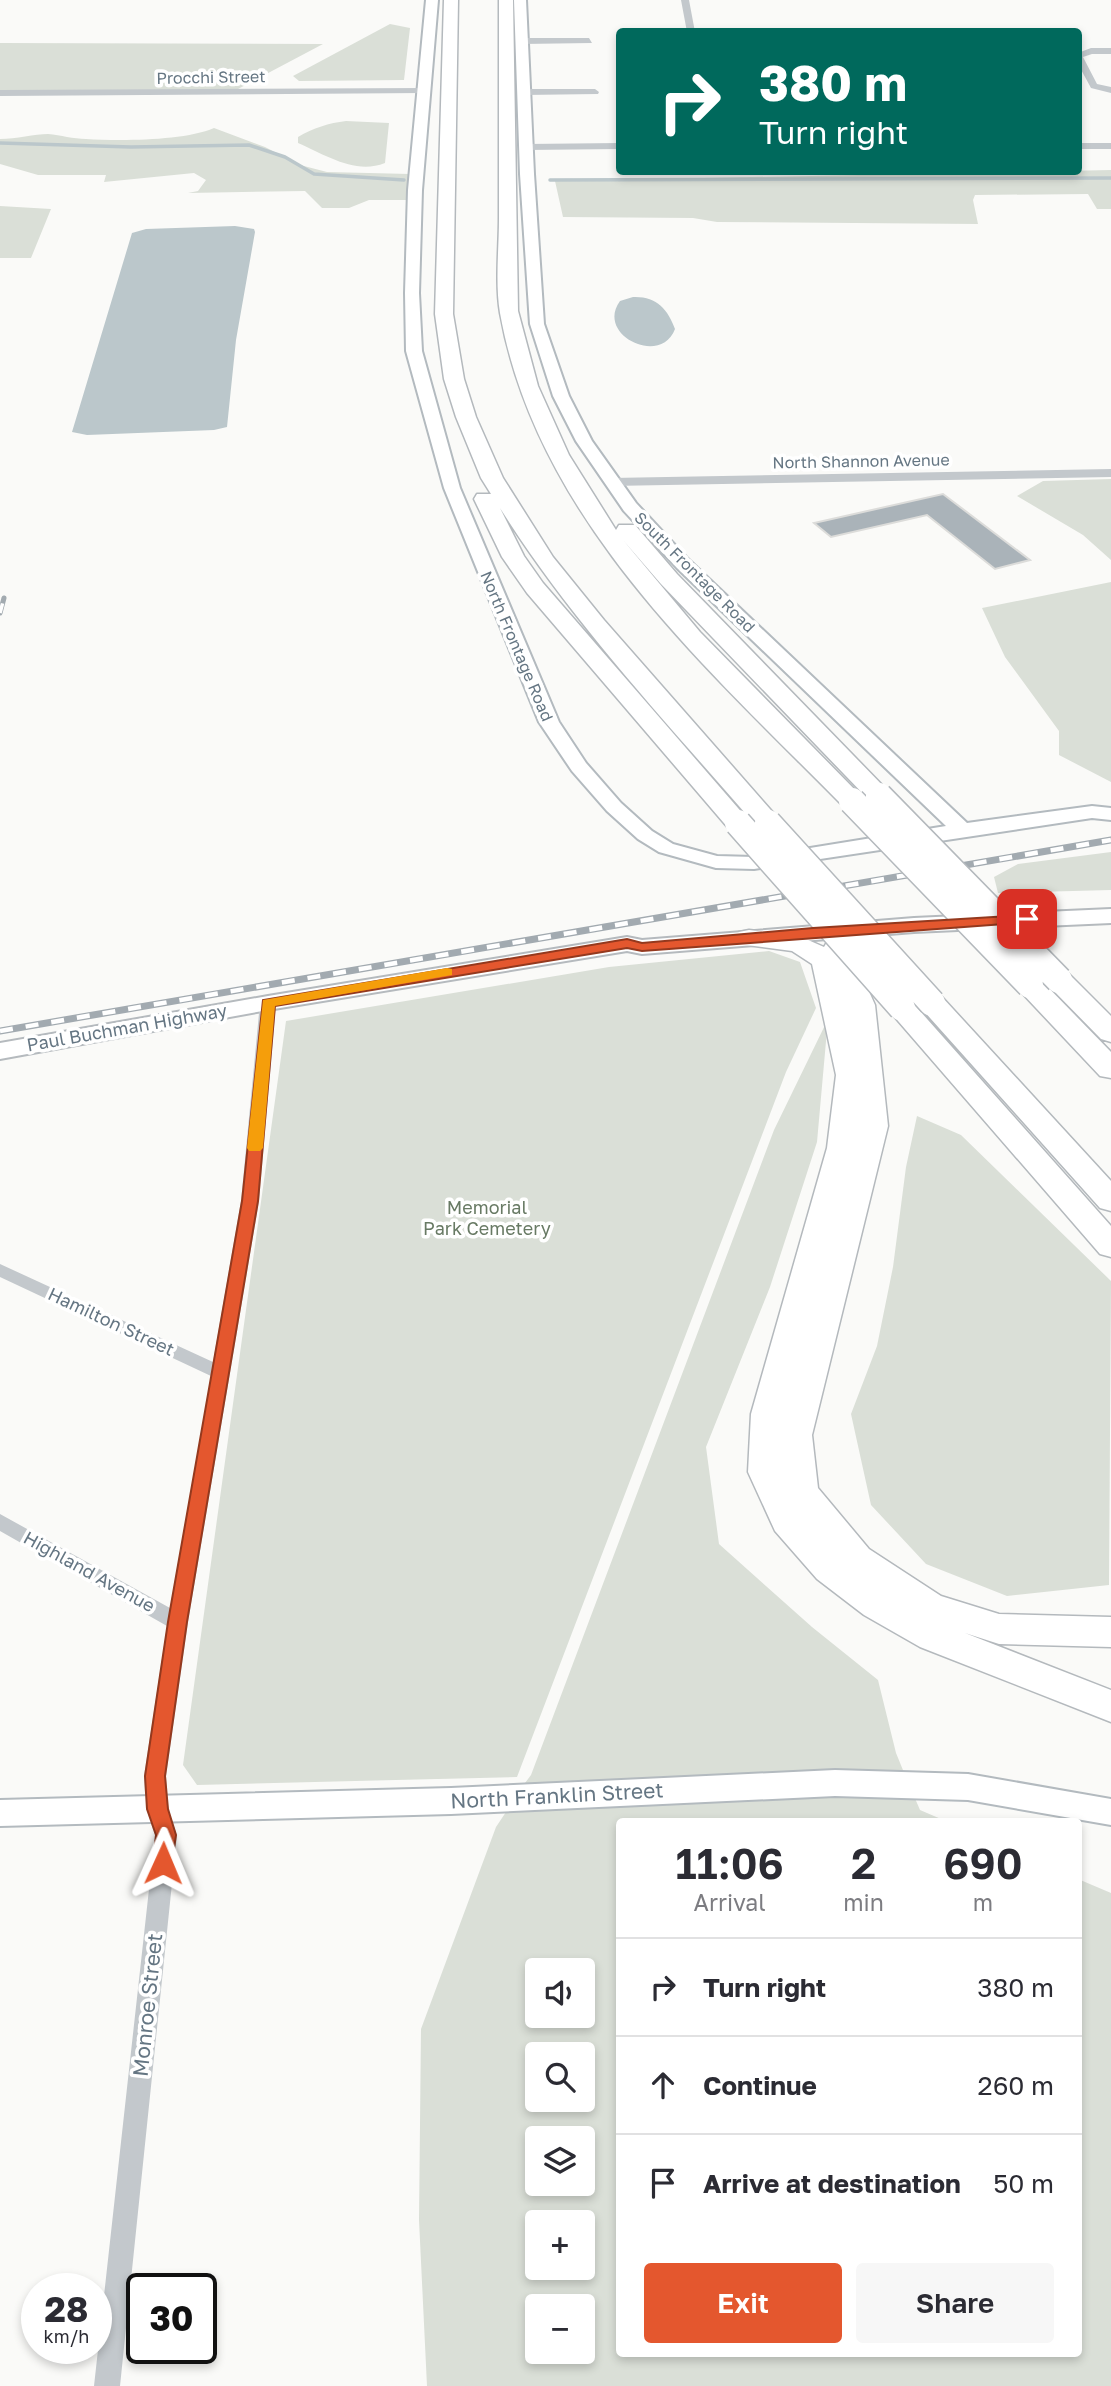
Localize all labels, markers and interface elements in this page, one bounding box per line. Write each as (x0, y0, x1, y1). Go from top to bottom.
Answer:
text: 380 m (759, 53, 907, 112)
icon: right (644, 56, 735, 147)
street label: Procchi Street (156, 66, 266, 88)
text: Turn right (759, 113, 908, 151)
street label: North Shannon Avenue (772, 449, 950, 473)
street label: South Frontage Road (631, 508, 759, 636)
street label: North Frontage Road (476, 568, 558, 724)
pin (997, 889, 1057, 949)
icon: arrive (1008, 900, 1046, 938)
street label: Paul Buchman Highway (25, 999, 229, 1055)
park label: Memorial Park Cemetery (423, 1196, 551, 1239)
street label: Hamilton Street (45, 1282, 178, 1360)
street label: Highland Avenue (20, 1526, 159, 1616)
street label: North Franklin Street (450, 1776, 664, 1814)
position arrow (126, 1826, 200, 1900)
text: 11:06 (675, 1838, 784, 1888)
text: 2 (851, 1838, 876, 1888)
text: 690 (943, 1838, 1023, 1888)
text: Arrival (694, 1888, 766, 1916)
text: min (843, 1888, 884, 1916)
text: m (973, 1888, 993, 1916)
street label: Monroe Street (127, 1932, 167, 2078)
map controls (525, 1958, 595, 2364)
button: sound (525, 1958, 595, 2028)
icon: right (644, 1968, 682, 2006)
text: Turn right (703, 1972, 826, 2003)
text: 380 m (977, 1972, 1054, 2003)
button: search (525, 2042, 595, 2112)
icon: ahead (644, 2066, 682, 2104)
text: Continue (703, 2070, 817, 2101)
text: 260 m (978, 2070, 1054, 2101)
button: layers (525, 2126, 595, 2196)
icon: arrive (644, 2164, 682, 2202)
text: Arrive at destination (703, 2168, 961, 2199)
text: 50 m (993, 2168, 1054, 2199)
button: + (525, 2210, 595, 2280)
button: Exit (644, 2263, 842, 2343)
button: Share (856, 2263, 1054, 2343)
speed limit sign: 30 (126, 2273, 217, 2364)
text: 28 (45, 2288, 88, 2330)
button: − (525, 2294, 595, 2364)
text: km/h (44, 2325, 89, 2347)

